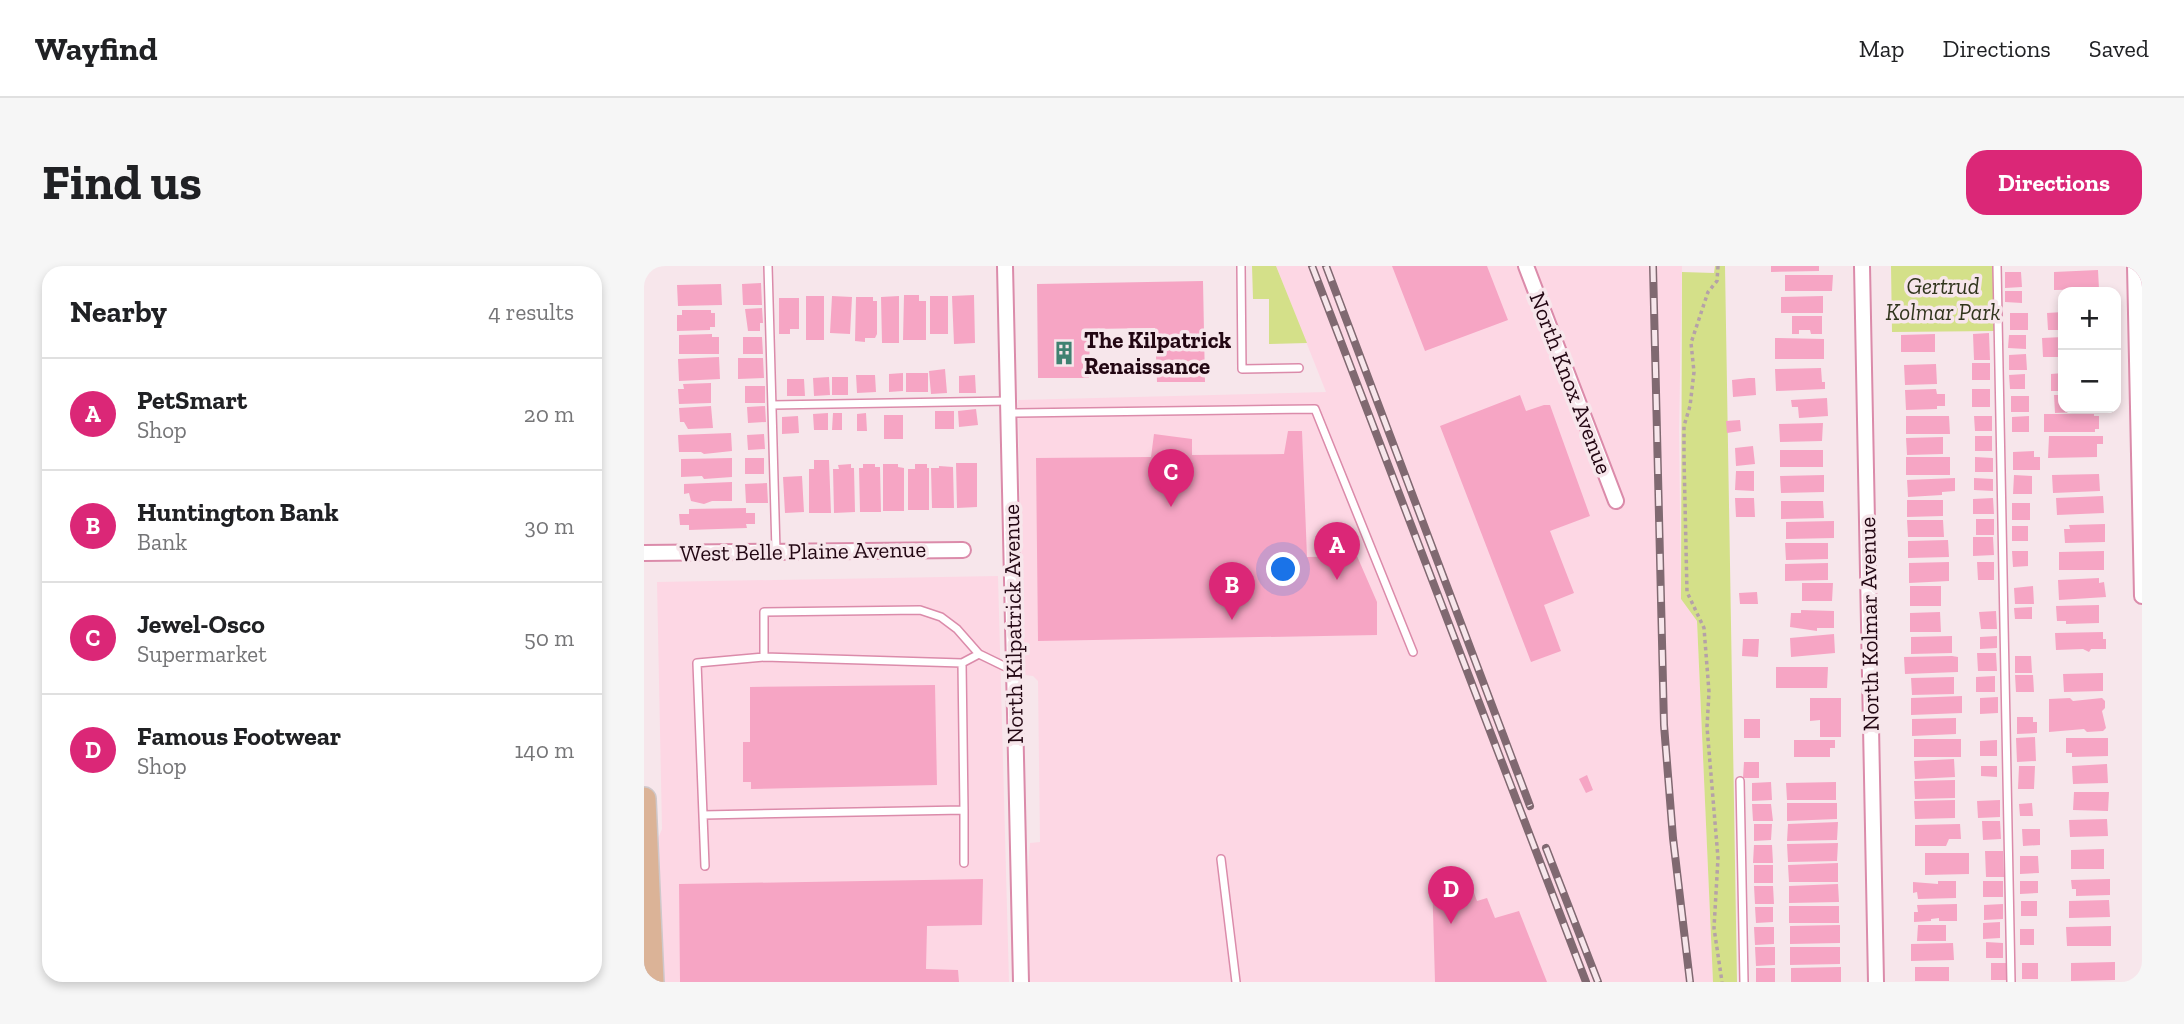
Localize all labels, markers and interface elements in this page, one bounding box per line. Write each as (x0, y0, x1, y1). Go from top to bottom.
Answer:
text: Wayfind (35, 29, 158, 68)
text: Map (1859, 34, 1905, 63)
text: Directions (1943, 34, 2051, 63)
text: Saved (2089, 34, 2149, 63)
button: Directions (1966, 150, 2142, 215)
text: Find us (42, 153, 202, 212)
park label: Gertrud Kolmar Park (1885, 272, 2001, 326)
map controls (2058, 287, 2121, 413)
button: + (2058, 287, 2121, 350)
street label: North Knox Avenue (1523, 288, 1619, 478)
text: Nearby (70, 294, 167, 330)
text: 4 results (488, 298, 574, 326)
place label: The Kilpatrick Renaissance (1084, 326, 1231, 380)
building icon: The Kilpatrick Renaissance (1050, 339, 1078, 367)
button: − (2058, 350, 2121, 413)
text: PetSmart (137, 384, 247, 416)
text: A (85, 400, 101, 428)
text: 20 m (524, 400, 574, 428)
text: Shop (137, 416, 187, 444)
pin: C (1148, 449, 1194, 507)
text: Huntington Bank (137, 496, 339, 528)
street label: North Kilpatrick Avenue (997, 504, 1029, 744)
text: B (86, 512, 100, 540)
text: 30 m (524, 512, 574, 540)
street label: North Kolmar Avenue (1853, 517, 1885, 731)
pin: A (1314, 522, 1360, 580)
text: Bank (137, 528, 187, 556)
street label: West Belle Plaine Avenue (680, 535, 926, 567)
your location (1266, 552, 1300, 586)
pin: B (1209, 562, 1255, 620)
text: Jewel-Osco (137, 608, 265, 640)
text: C (86, 624, 100, 652)
text: 50 m (524, 624, 574, 652)
text: Supermarket (137, 640, 267, 668)
text: Famous Footwear (137, 720, 341, 752)
text: D (85, 736, 101, 764)
text: 140 m (514, 736, 574, 764)
text: Shop (137, 752, 187, 780)
pin: D (1428, 866, 1474, 924)

